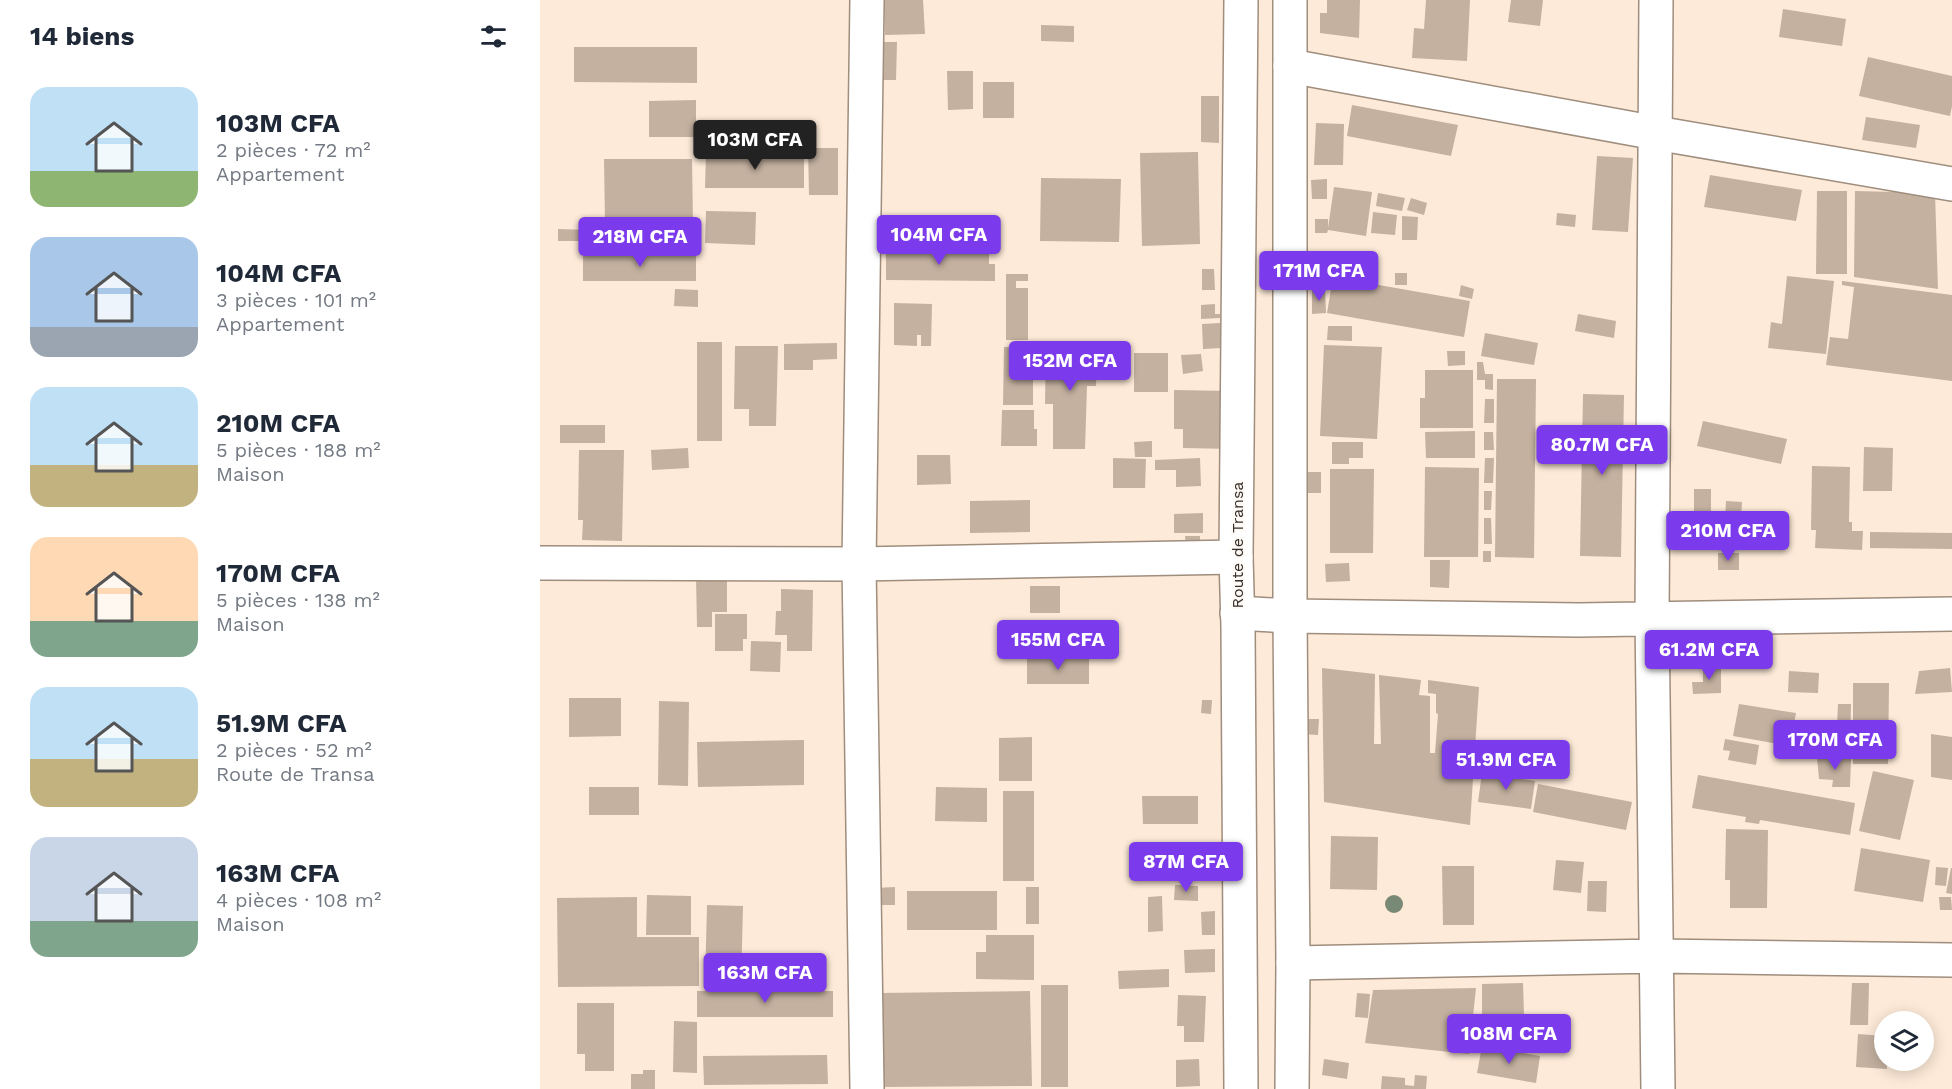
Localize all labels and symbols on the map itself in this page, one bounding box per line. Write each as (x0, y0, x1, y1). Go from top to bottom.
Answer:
pin: 103M CFA (693, 120, 817, 171)
pin: 104M CFA (877, 215, 1001, 266)
pin: 218M CFA (578, 217, 702, 268)
pin: 171M CFA (1257, 251, 1381, 302)
pin: 152M CFA (1008, 341, 1132, 392)
pin: 80.7M CFA (1533, 425, 1671, 476)
street label: Route de Transa (1228, 482, 1247, 608)
pin: 210M CFA (1666, 511, 1790, 562)
pin: 155M CFA (996, 620, 1120, 671)
pin: 61.2M CFA (1640, 630, 1778, 681)
pin: 170M CFA (1773, 720, 1897, 771)
pin: 51.9M CFA (1437, 740, 1575, 791)
pin: 87M CFA (1131, 842, 1241, 893)
pin: 163M CFA (703, 953, 827, 1004)
pin: 108M CFA (1447, 1014, 1571, 1065)

